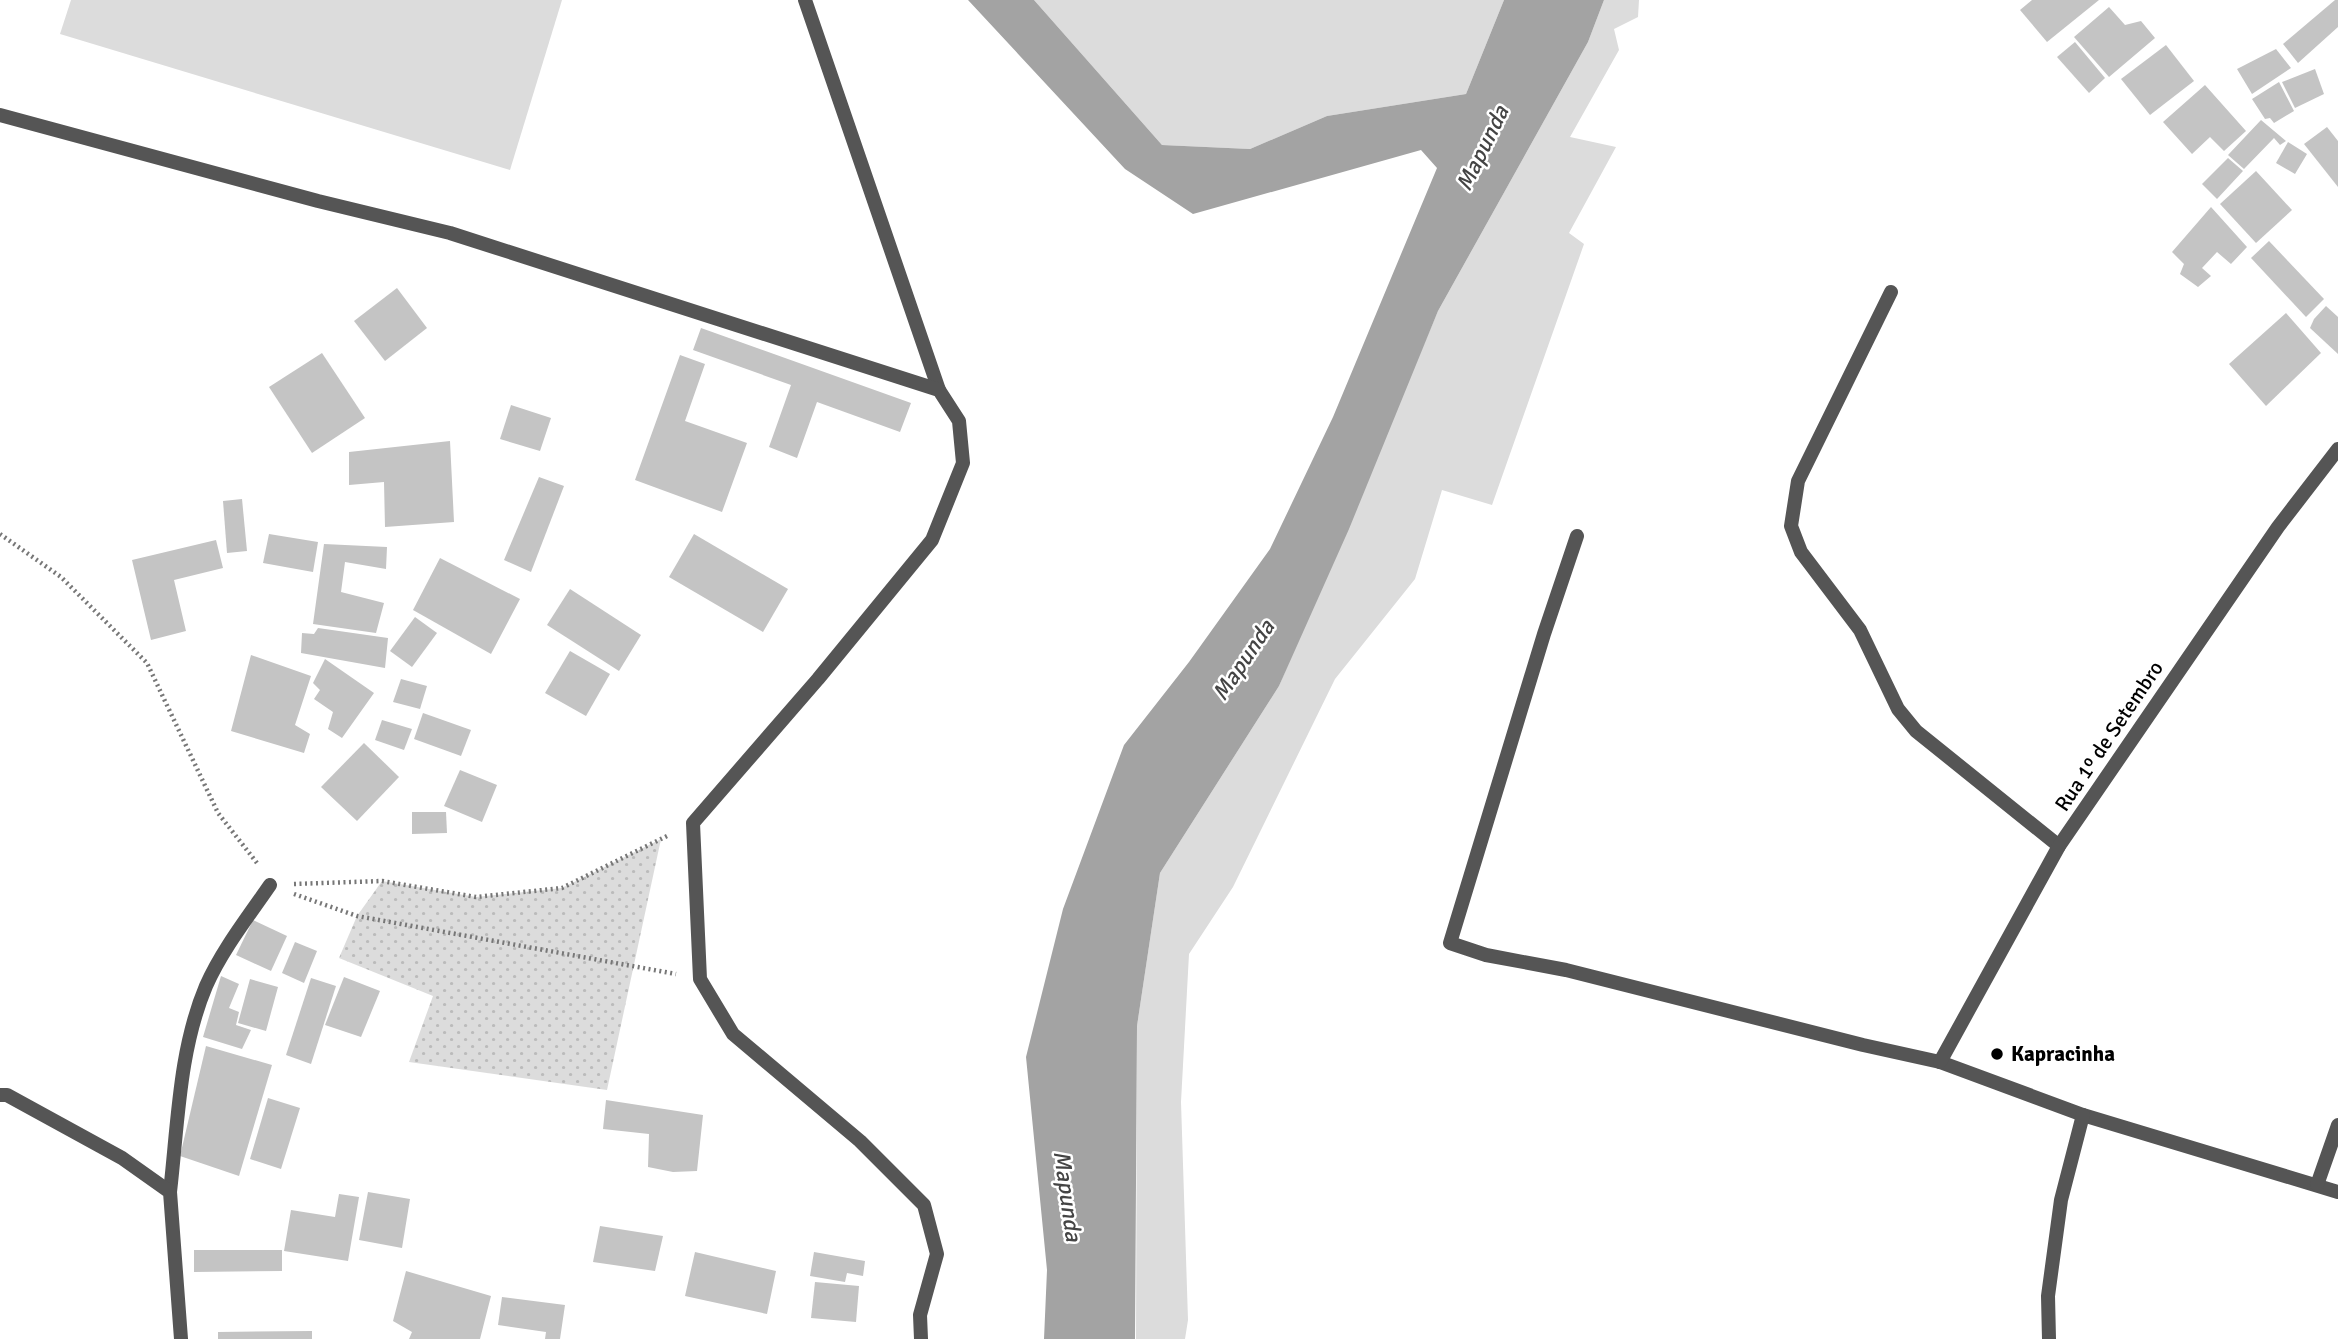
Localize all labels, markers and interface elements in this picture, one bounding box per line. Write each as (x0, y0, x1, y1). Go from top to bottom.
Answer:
water label: Mapunda (1449, 100, 1516, 196)
water label: Mapunda (1206, 613, 1282, 706)
street label: Rua 1º de Setembro (2049, 656, 2169, 816)
place label: Kapracinha (2011, 1041, 2115, 1067)
marker: Kapracinha (1989, 1046, 2005, 1062)
water label: Mapunda (1047, 1149, 1088, 1245)

